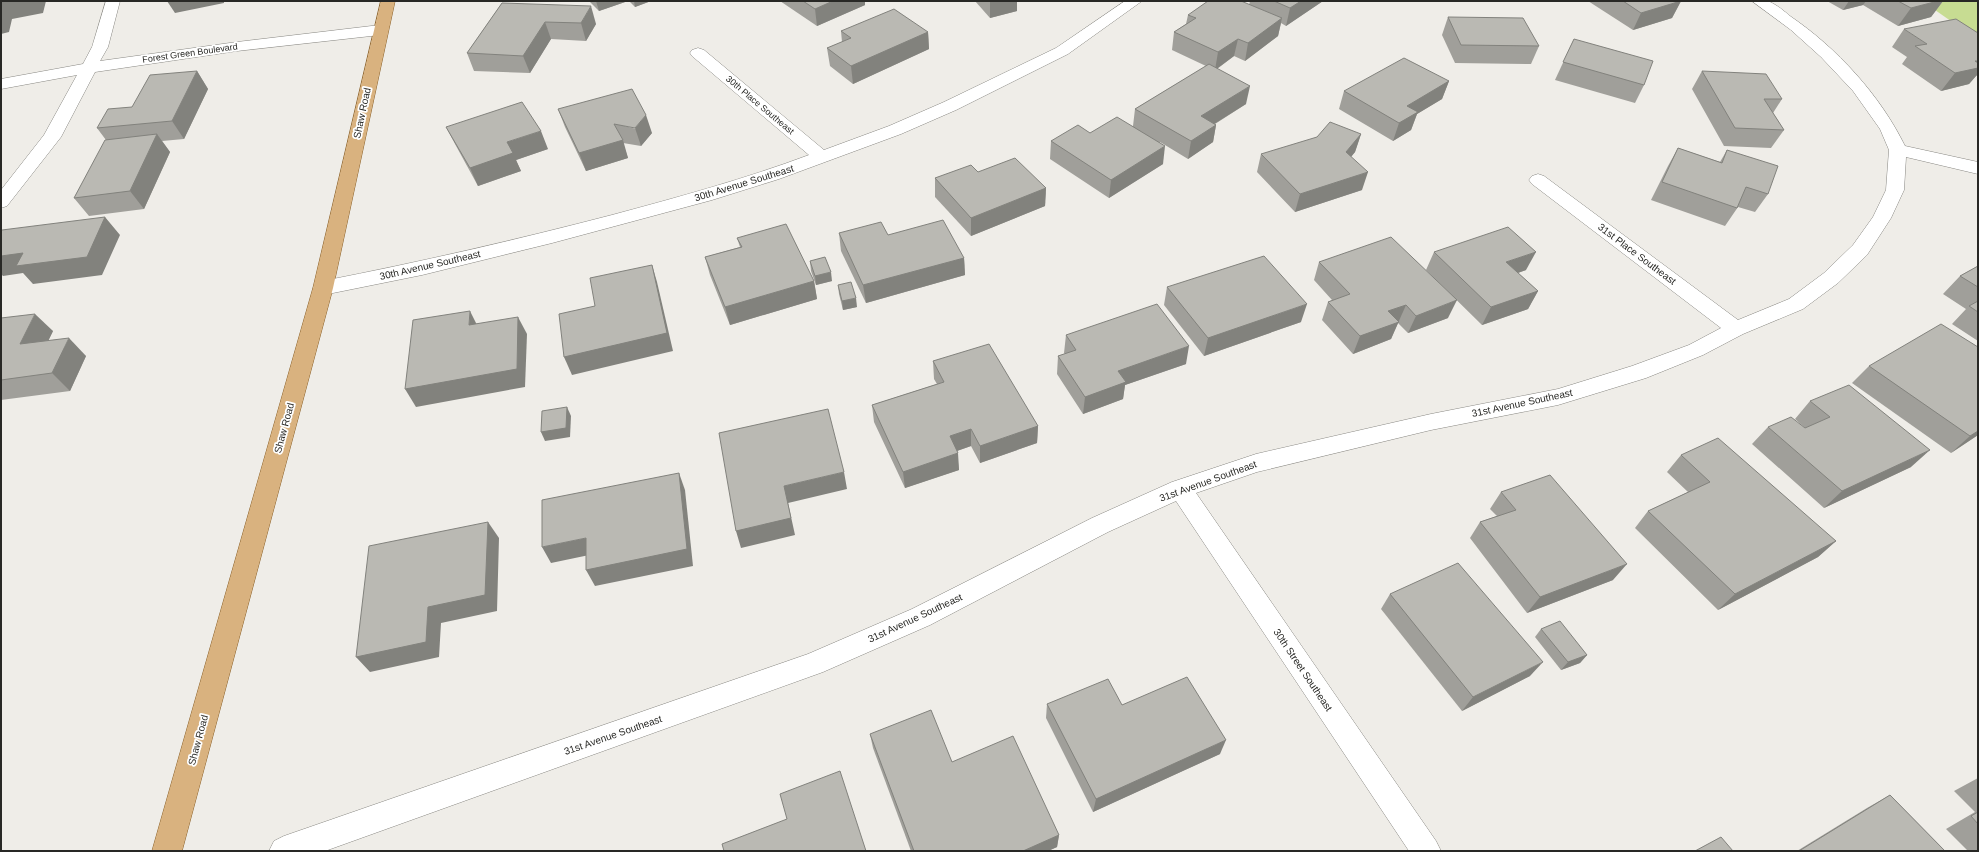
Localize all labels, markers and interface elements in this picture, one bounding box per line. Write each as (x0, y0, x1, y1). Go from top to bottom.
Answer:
street label: Forest Green Boulevard (142, 41, 238, 65)
street label: 30th Place Southeast (724, 74, 796, 137)
street label: Shaw Road (351, 87, 373, 139)
street label: 30th Avenue Southeast (693, 163, 795, 203)
street label: 31st Place Southeast (1596, 221, 1678, 287)
street label: 30th Avenue Southeast (378, 248, 482, 282)
street label: 31st Avenue Southeast (1471, 387, 1574, 419)
street label: Shaw Road (272, 402, 296, 454)
street label: 31st Avenue Southeast (1158, 458, 1258, 504)
street label: 31st Avenue Southeast (866, 591, 964, 645)
street label: 30th Street Southeast (1271, 627, 1335, 713)
street label: 31st Avenue Southeast (563, 713, 664, 757)
street label: Shaw Road (186, 714, 210, 766)

